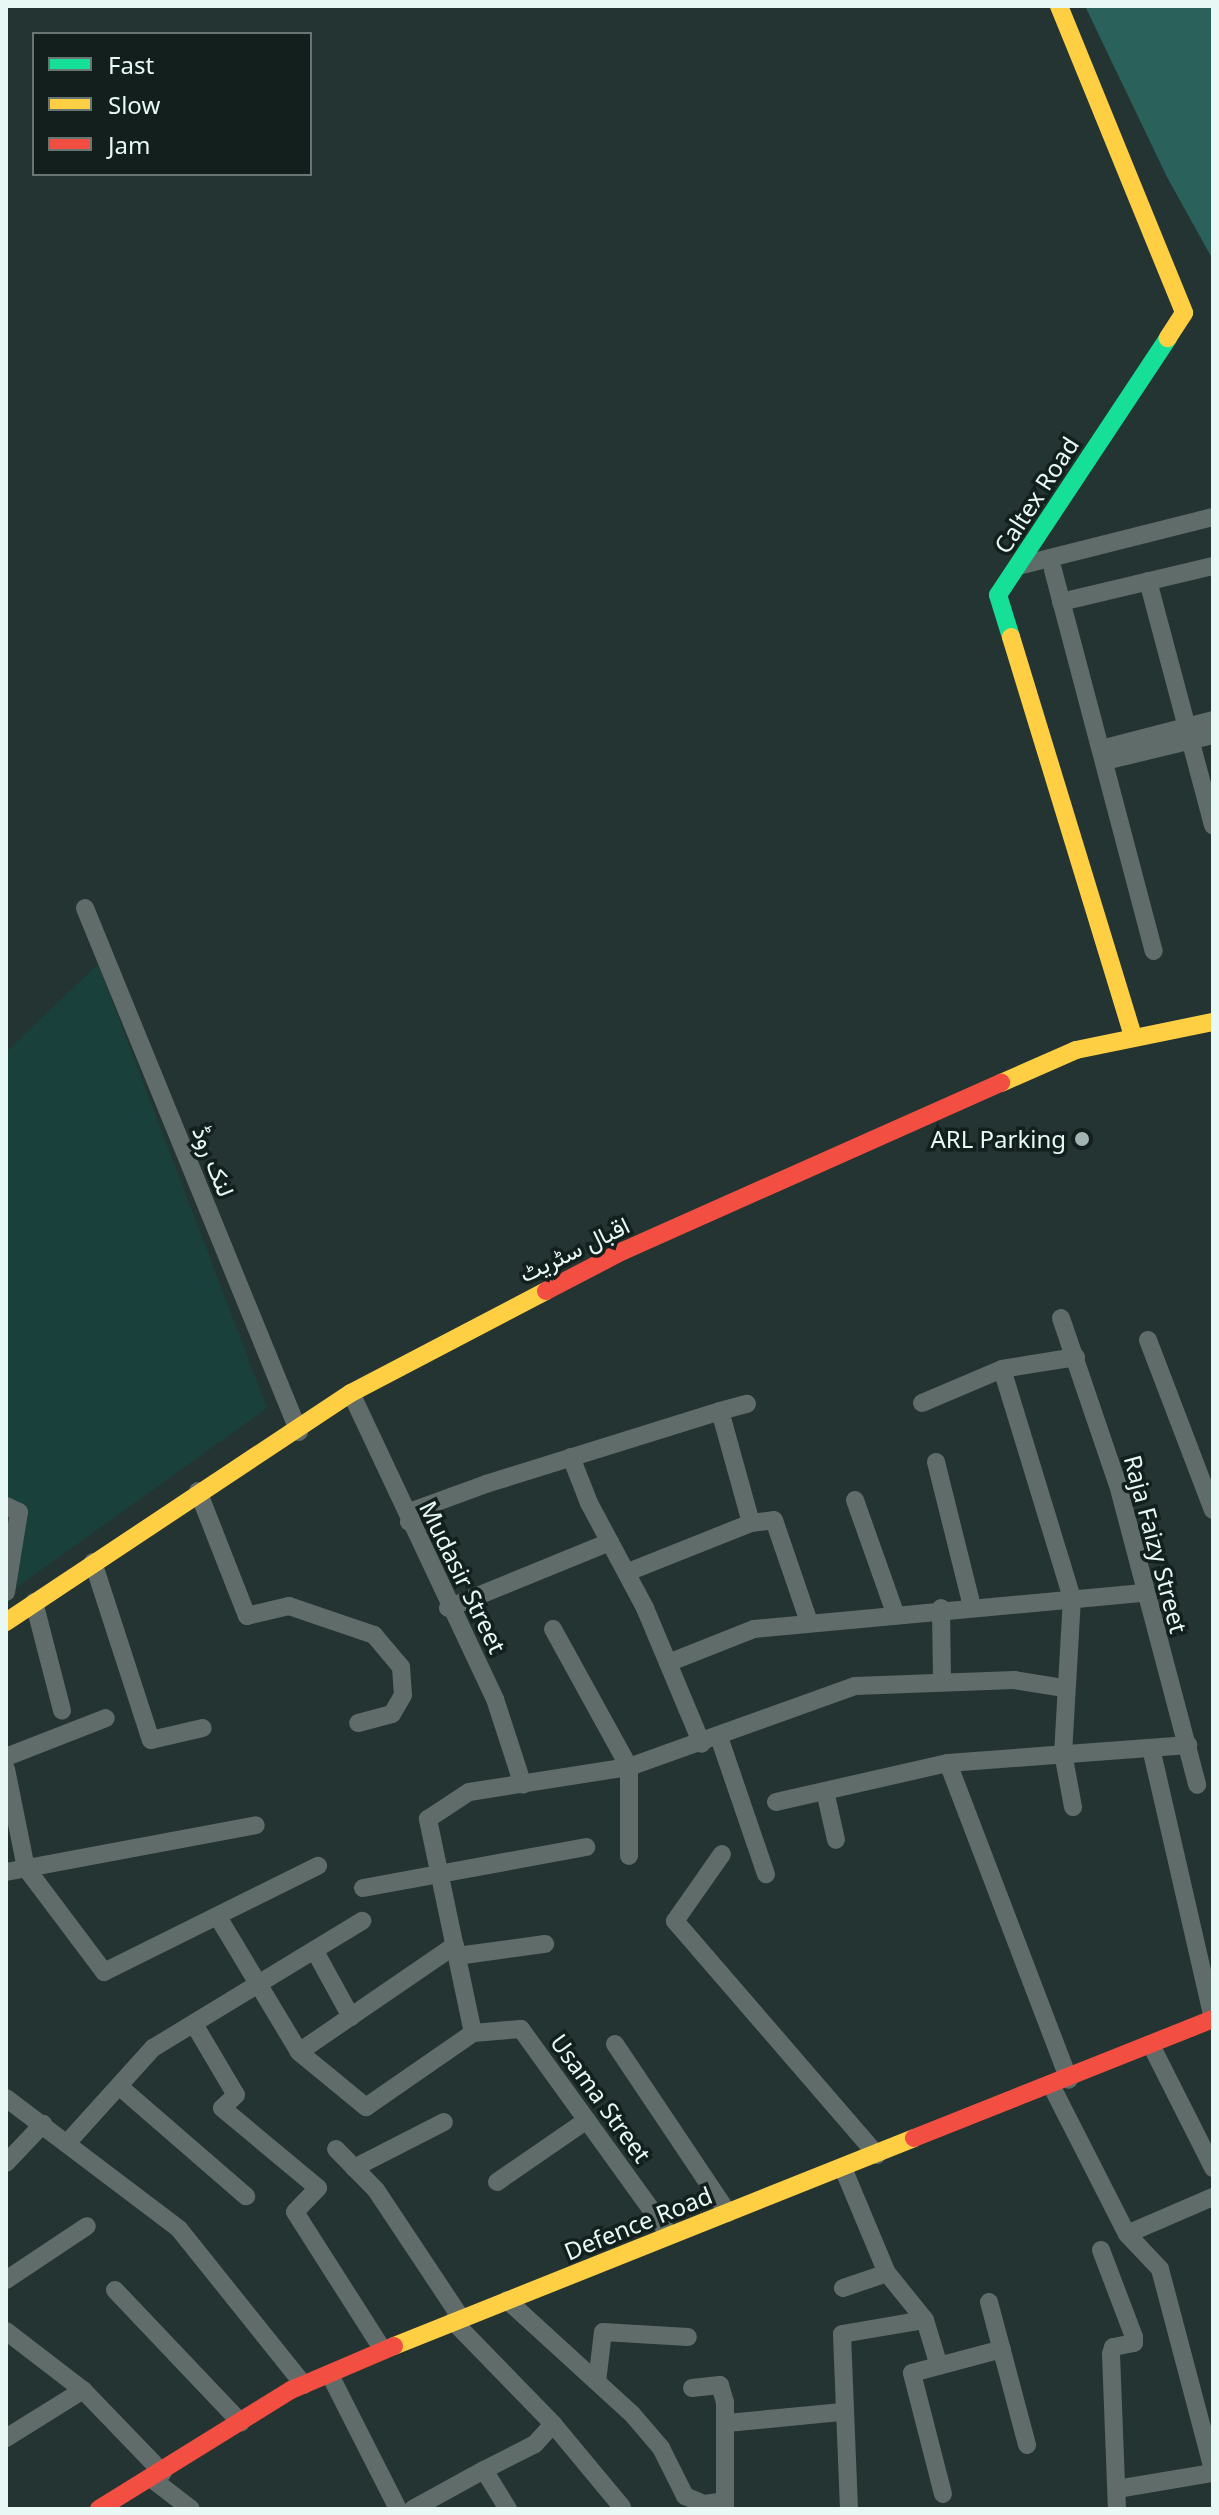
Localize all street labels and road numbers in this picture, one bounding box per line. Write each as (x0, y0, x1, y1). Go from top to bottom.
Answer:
street label: Caltex Road (988, 431, 1084, 559)
street label: لنک روڈ (187, 1121, 241, 1201)
street label: اقبال سٹریٹ (514, 1210, 634, 1288)
street label: Raja Faizy Street (1118, 1452, 1194, 1636)
street label: Mudasir Street (414, 1496, 512, 1658)
street label: Usama Street (545, 2028, 657, 2168)
street label: Defence Road (560, 2180, 716, 2266)

